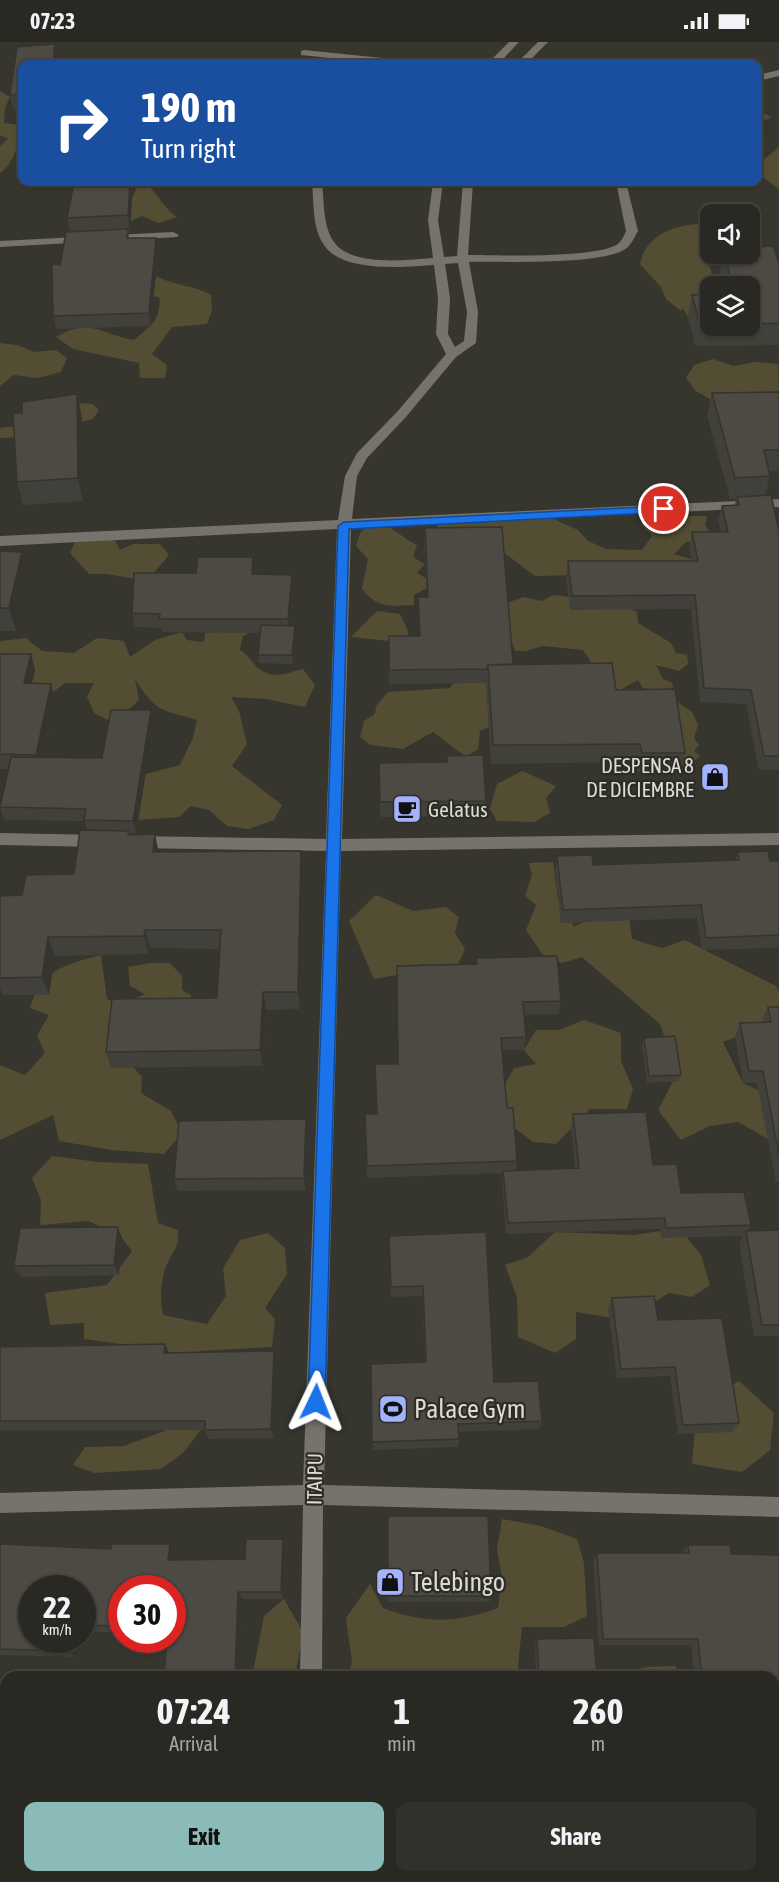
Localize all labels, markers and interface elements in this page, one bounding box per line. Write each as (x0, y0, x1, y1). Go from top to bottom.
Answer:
text: 07:23 (30, 8, 75, 34)
text: 190 m (141, 83, 236, 131)
icon: right (42, 84, 120, 162)
text: Turn right (141, 133, 236, 164)
map controls (700, 204, 760, 336)
button: sound (700, 204, 760, 264)
button: layers (700, 276, 760, 336)
pin (638, 483, 689, 534)
icon: arrive (647, 492, 680, 525)
place label: DESPENSA 8 DE DICIEMBRE (586, 753, 694, 801)
shop icon: DESPENSA 8 DE DICIEMBRE (699, 761, 731, 793)
cafe icon: Gelatus (391, 793, 423, 825)
place label: Gelatus (428, 797, 488, 821)
position arrow (284, 1370, 348, 1434)
sports icon: Palace Gym (377, 1393, 409, 1425)
place label: Palace Gym (414, 1394, 526, 1424)
street label: ITAIPU (302, 1453, 326, 1505)
shop icon: Telebingo (374, 1566, 406, 1598)
place label: Telebingo (411, 1567, 505, 1597)
speed limit sign: 30 (108, 1575, 186, 1653)
text: 22 (43, 1590, 71, 1624)
text: km/h (42, 1621, 72, 1638)
text: 07:24 (157, 1690, 231, 1732)
text: 1 (393, 1690, 410, 1732)
text: 260 (573, 1690, 623, 1732)
text: Arrival (169, 1732, 218, 1755)
text: min (387, 1732, 416, 1755)
text: m (591, 1732, 605, 1755)
button: Exit (24, 1802, 384, 1871)
button: Share (396, 1802, 756, 1871)

